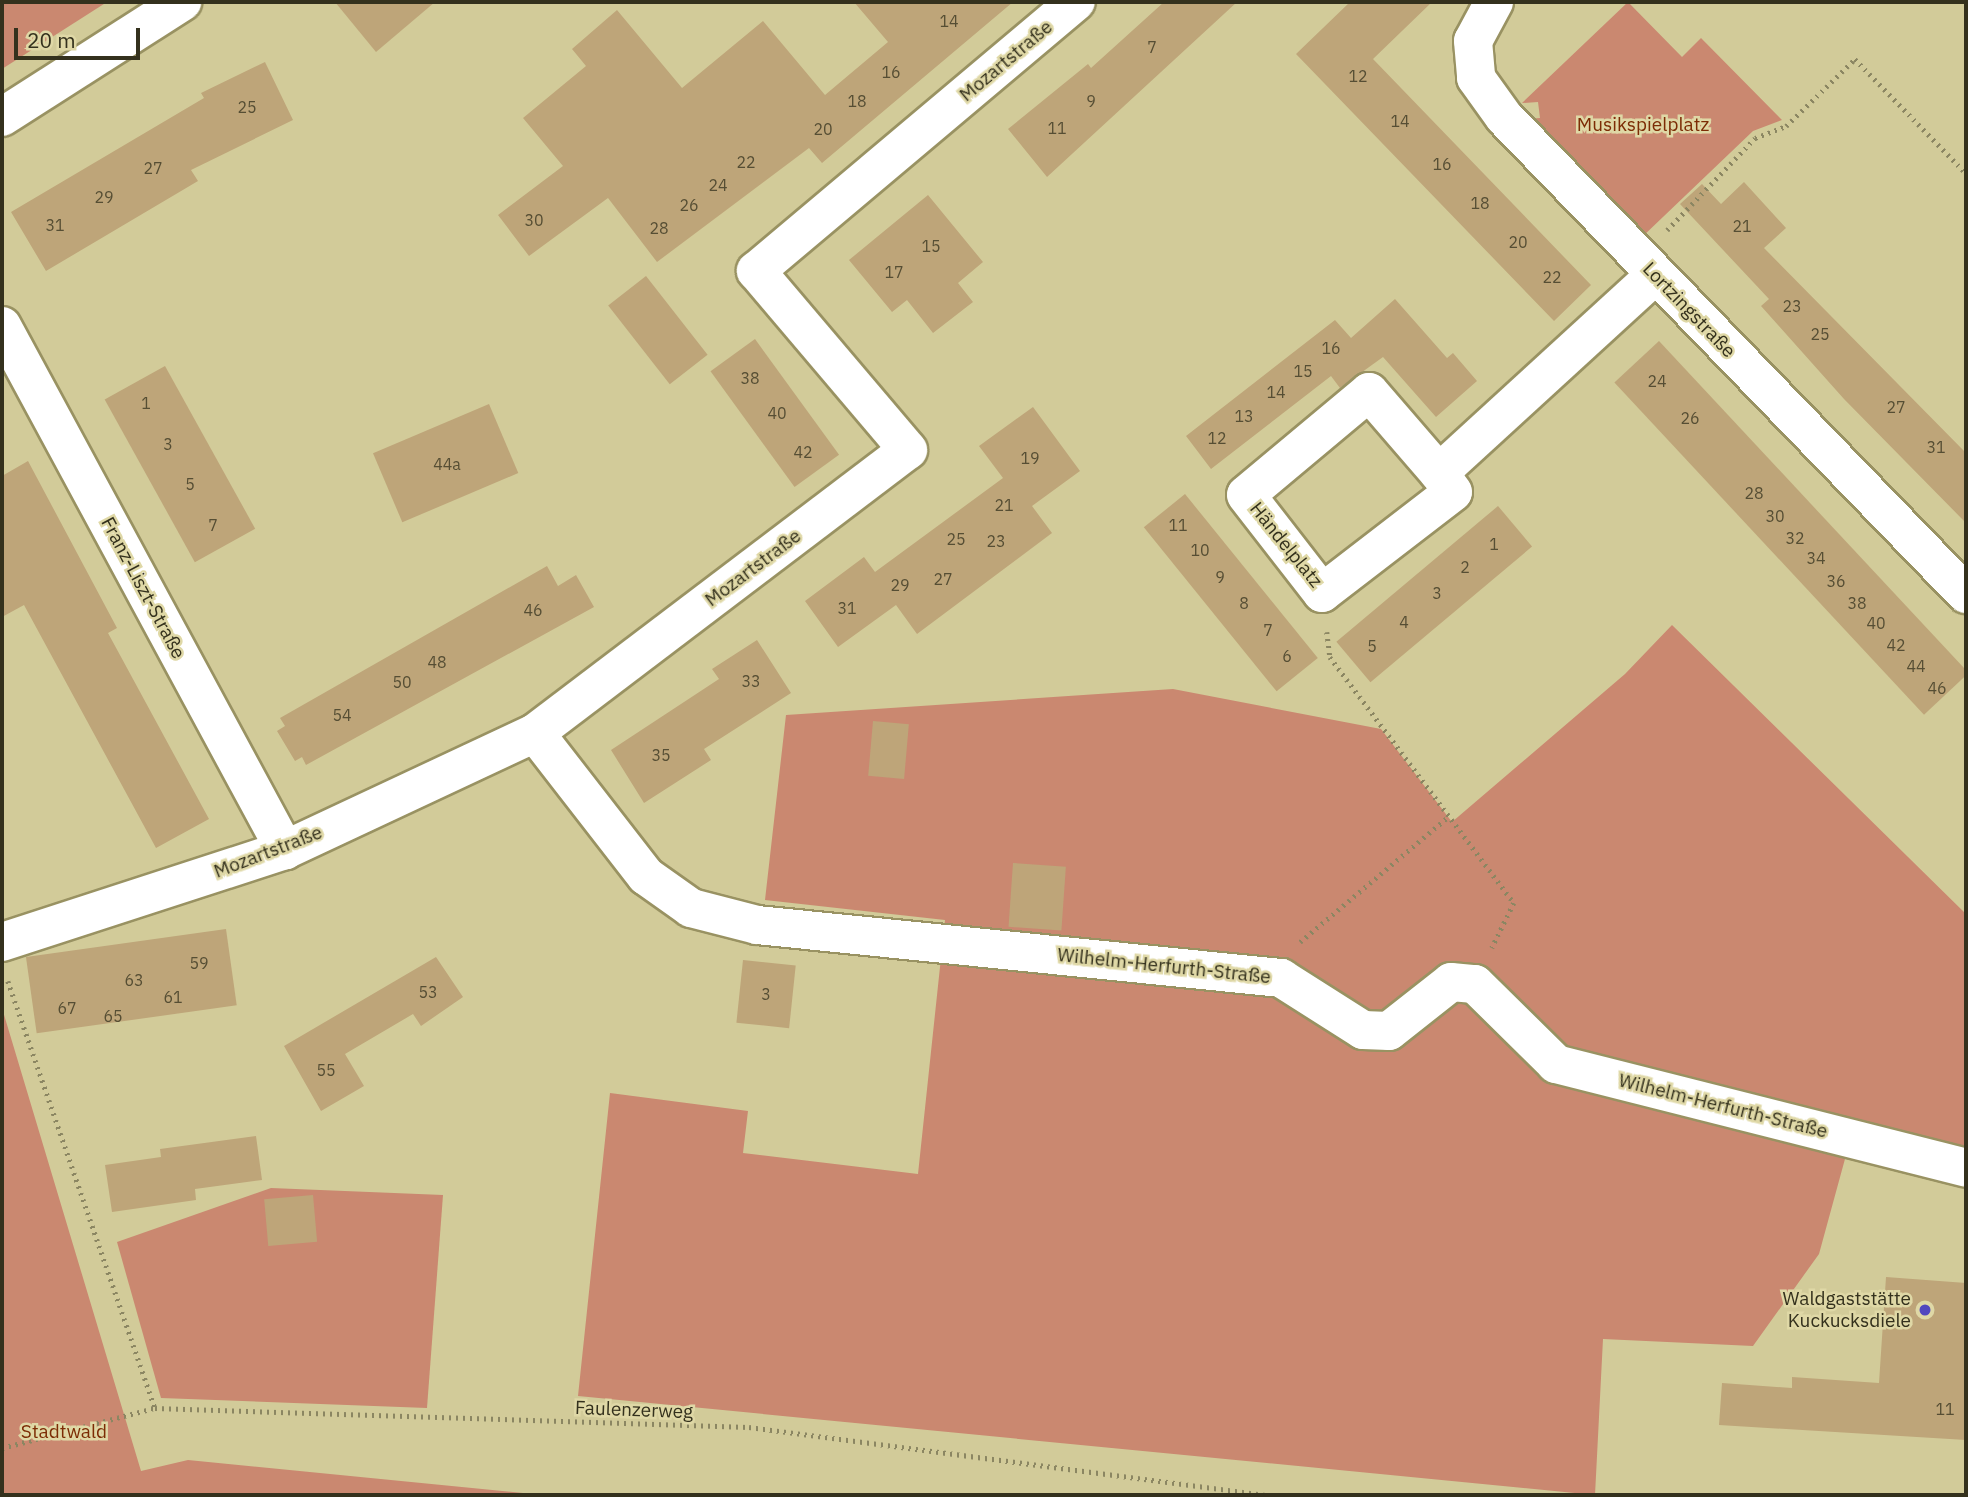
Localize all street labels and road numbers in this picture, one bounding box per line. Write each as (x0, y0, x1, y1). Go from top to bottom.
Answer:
street label: Mozartstraße (955, 16, 1057, 106)
street label: Lortzingstraße (1638, 258, 1740, 362)
street label: Händelplatz (1245, 498, 1327, 592)
street label: Franz-Liszt-Straße (96, 513, 190, 663)
street label: Mozartstraße (701, 525, 805, 611)
street label: Mozartstraße (211, 821, 325, 883)
street label: Wilhelm-Herfurth-Straße (1056, 943, 1272, 989)
street label: Wilhelm-Herfurth-Straße (1616, 1069, 1830, 1143)
street label: Faulenzerweg (575, 1397, 693, 1423)

